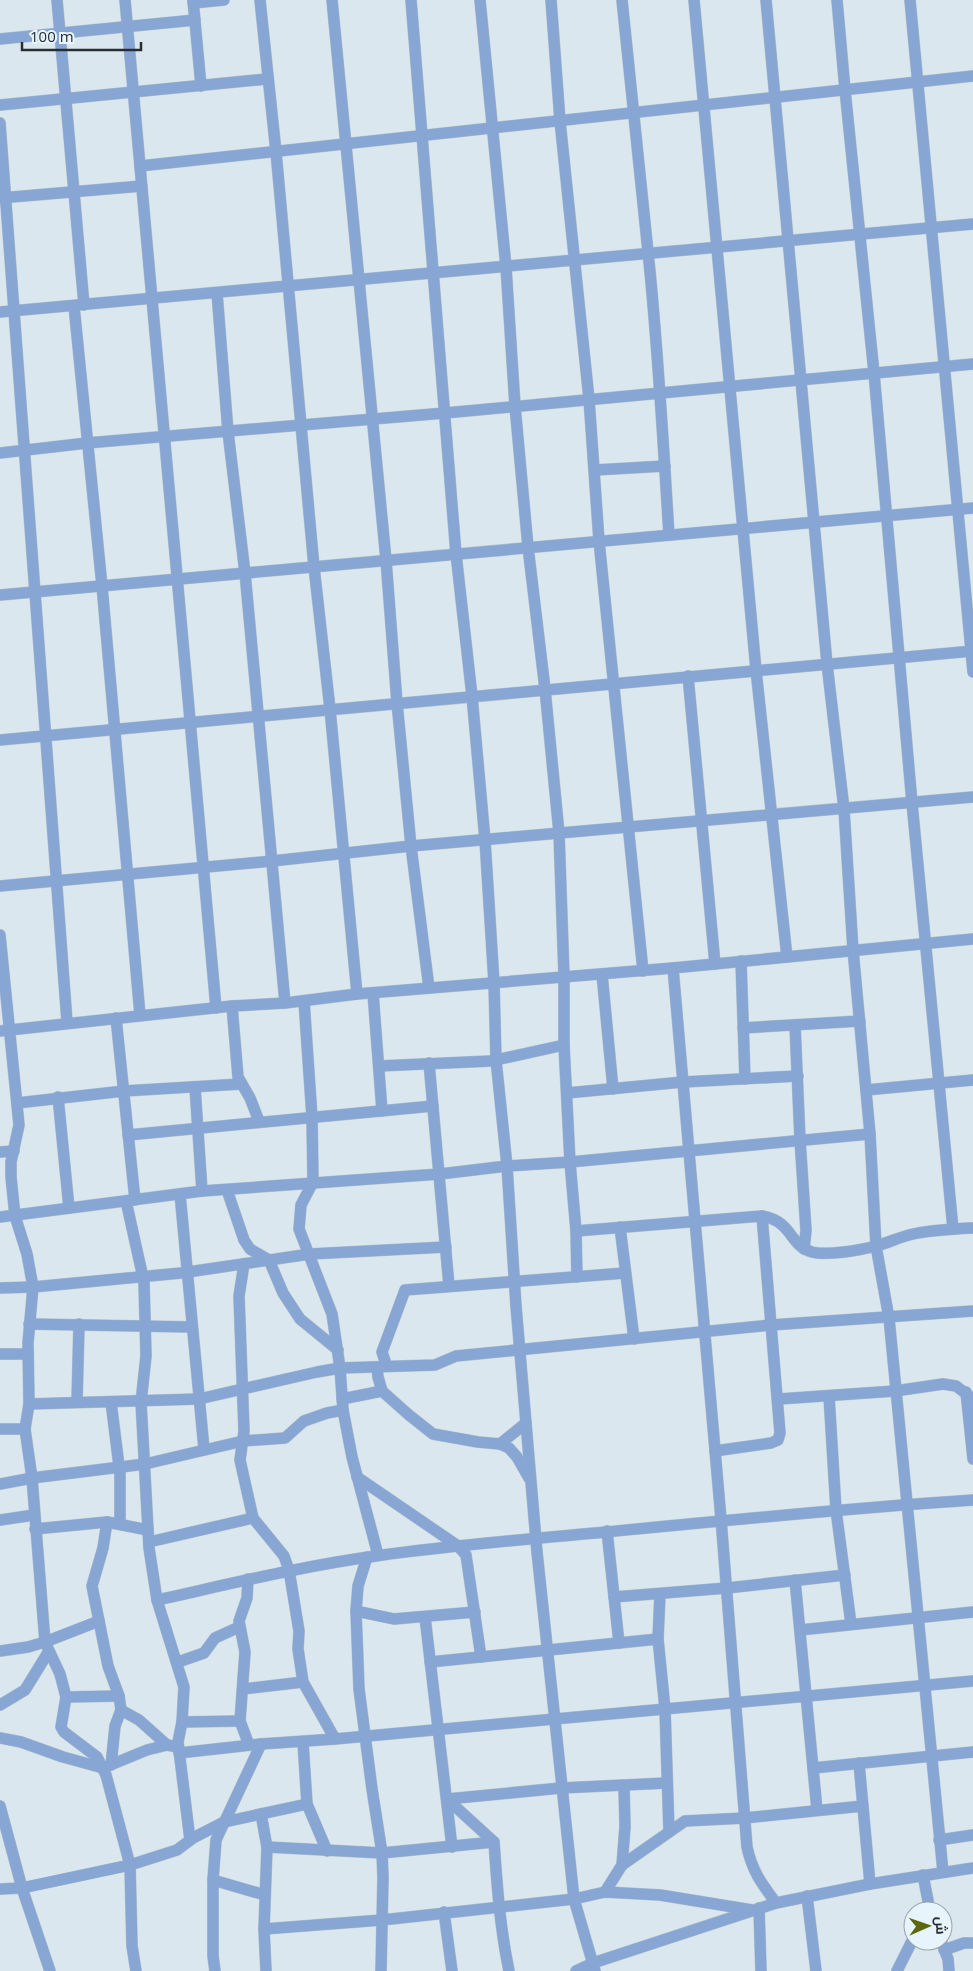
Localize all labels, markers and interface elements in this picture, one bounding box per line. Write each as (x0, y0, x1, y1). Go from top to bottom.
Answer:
scale bar (22, 20, 141, 52)
text: 100 m (30, 26, 74, 46)
north arrow (903, 1901, 953, 1951)
text: ش (932, 1916, 951, 1935)

